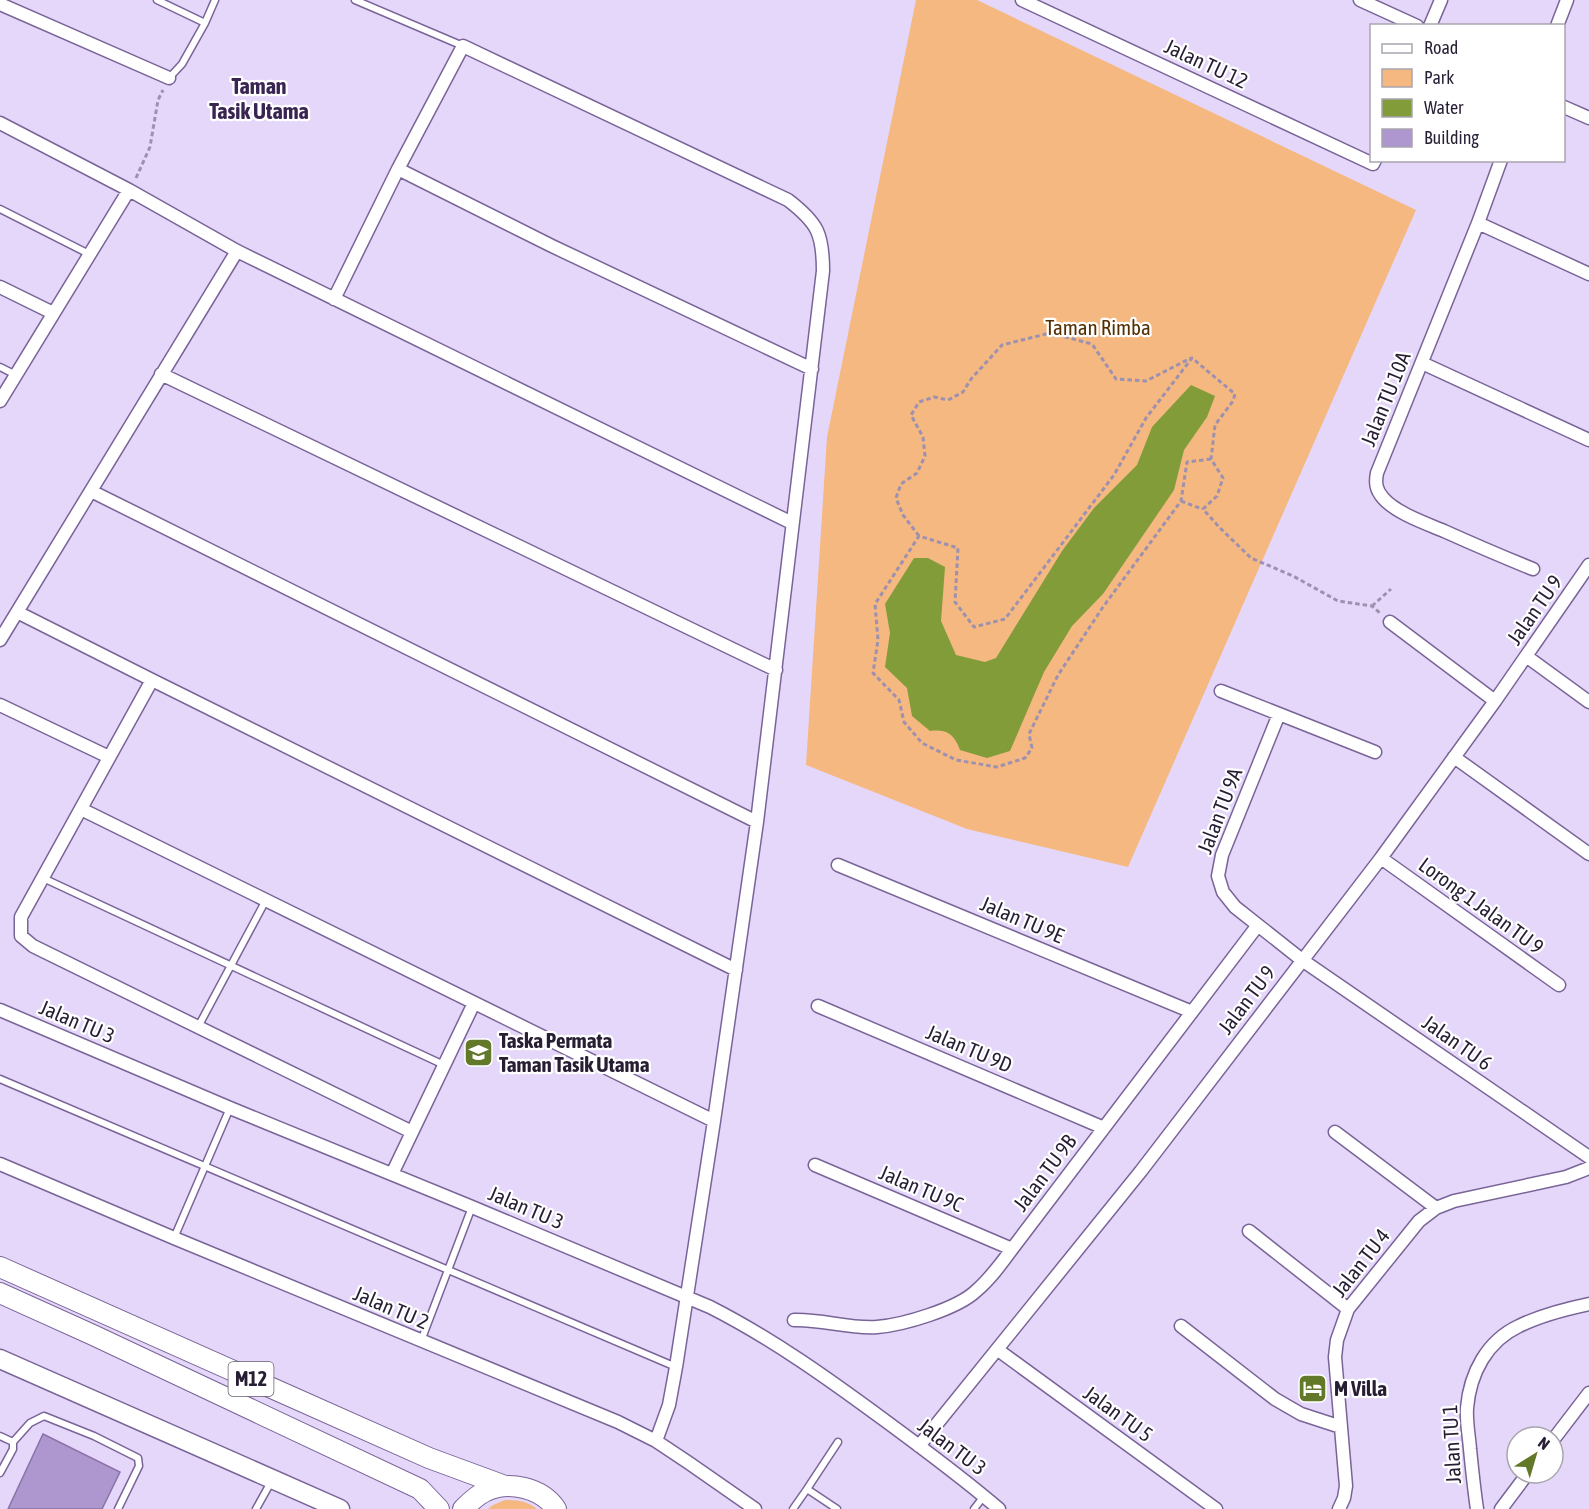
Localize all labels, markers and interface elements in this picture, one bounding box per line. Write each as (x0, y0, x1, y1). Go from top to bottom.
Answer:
legend (1370, 24, 1565, 162)
street label: Jalan TU 12 (1161, 33, 1252, 93)
text: Road (1424, 37, 1458, 58)
text: Park (1424, 67, 1454, 88)
district label: Taman Tasik Utama (209, 73, 309, 124)
text: Water (1424, 97, 1464, 118)
text: Building (1424, 127, 1479, 148)
park label: Taman Rimba (1045, 315, 1151, 339)
street label: Jalan TU 10A (1355, 347, 1415, 449)
street label: Jalan TU 9 (1502, 570, 1567, 649)
street label: Jalan TU 9A (1192, 764, 1247, 857)
street label: Lorong 1 Jalan TU 9 (1415, 852, 1549, 958)
street label: Jalan TU 9E (977, 891, 1068, 947)
street label: Jalan TU 9 (1213, 961, 1280, 1038)
street label: Jalan TU 3 (36, 995, 119, 1048)
street label: Jalan TU 6 (1418, 1010, 1497, 1075)
street label: Jalan TU 9D (923, 1019, 1016, 1077)
place label: Taska Permata Taman Tasik Utama (499, 1028, 650, 1076)
school or university icon: Taska Permata Taman Tasik Utama (462, 1037, 494, 1069)
street label: Jalan TU 9B (1008, 1130, 1081, 1215)
street label: Jalan TU 9C (876, 1160, 967, 1217)
street label: Jalan TU 3 (485, 1181, 568, 1234)
street label: Jalan TU 4 (1326, 1224, 1394, 1301)
street label: Jalan TU 2 (350, 1281, 433, 1334)
road number: M12 (228, 1362, 274, 1396)
hotel icon: M Villa (1297, 1373, 1329, 1405)
place label: M Villa (1334, 1376, 1387, 1400)
street label: Jalan TU 5 (1079, 1380, 1158, 1446)
street label: Jalan TU 1 (1437, 1404, 1465, 1484)
street label: Jalan TU 3 (914, 1413, 991, 1480)
north arrow (1505, 1425, 1565, 1485)
text: N (1535, 1433, 1553, 1453)

